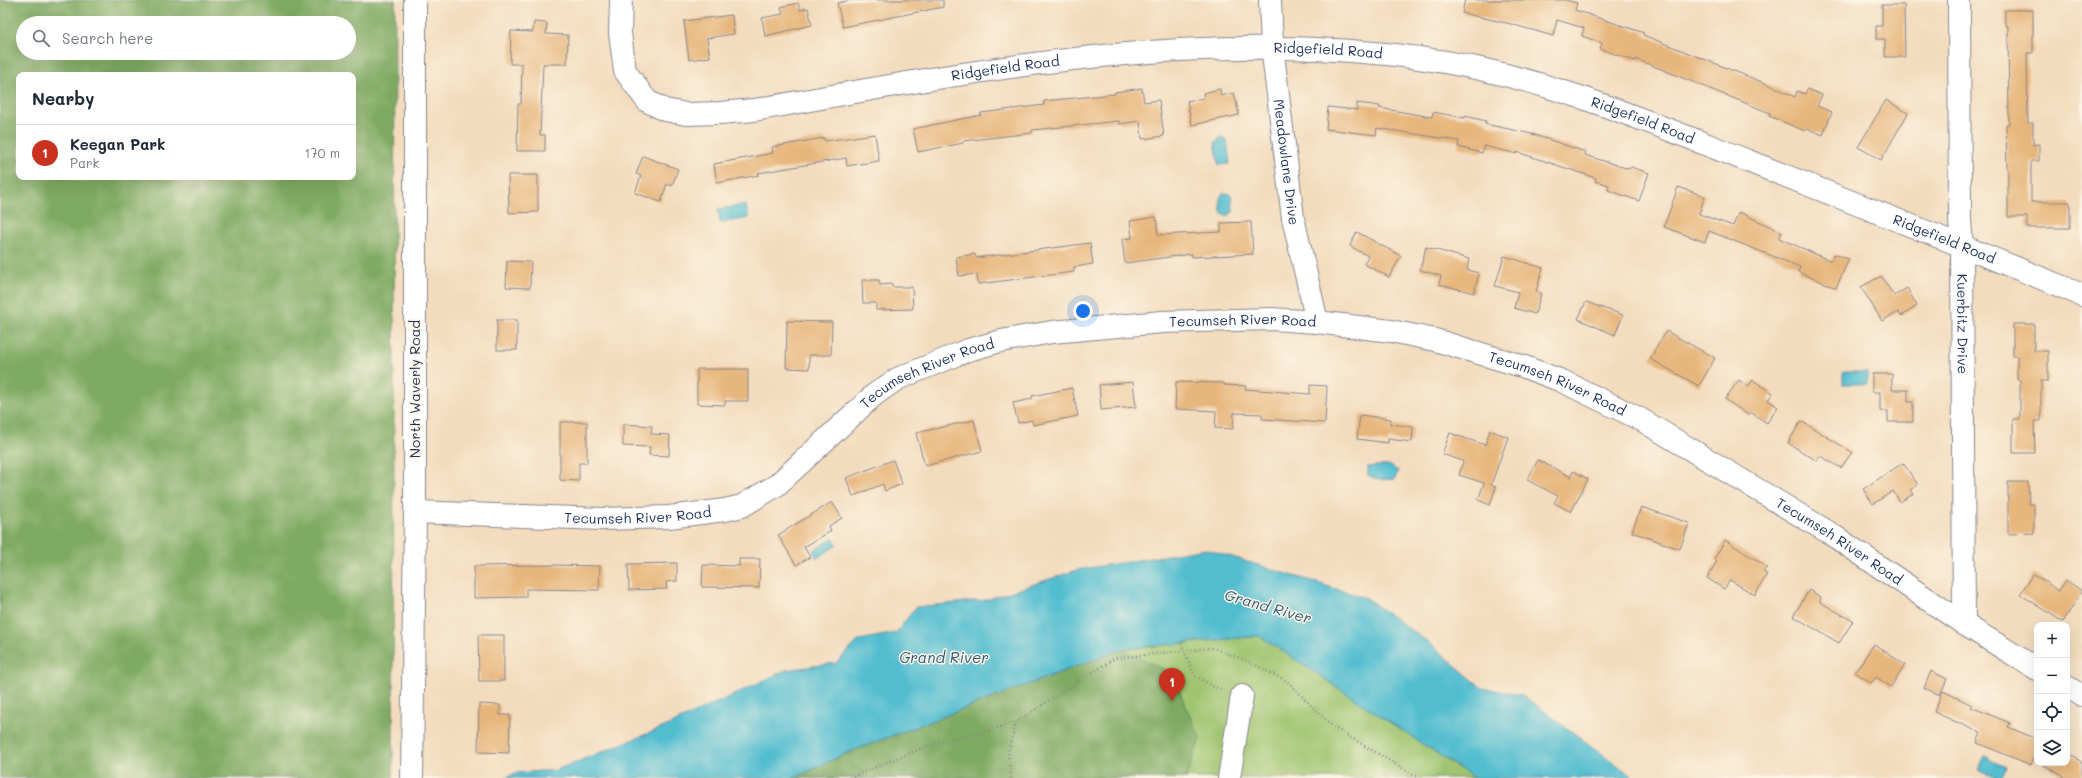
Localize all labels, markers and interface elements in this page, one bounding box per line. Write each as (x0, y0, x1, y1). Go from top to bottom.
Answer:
search box (16, 16, 356, 60)
icon: search (30, 27, 52, 49)
text: Search here (62, 28, 153, 48)
street label: Ridgefield Road (1274, 38, 1384, 63)
street label: Ridgefield Road (950, 51, 1061, 85)
text: Nearby (32, 87, 94, 109)
street label: Ridgefield Road (1589, 92, 1698, 148)
street label: Meadowlane Drive (1270, 98, 1304, 227)
text: Keegan Park (70, 134, 165, 154)
text: 1 (42, 144, 48, 161)
text: 170 m (304, 144, 340, 161)
text: Park (70, 154, 99, 171)
street label: Ridgefield Road (1890, 209, 1999, 268)
street label: Kuerbitz Drive (1953, 274, 1973, 374)
your location (1073, 301, 1093, 321)
street label: Tecumseh River Road (1169, 309, 1317, 331)
street label: North Waverly Road (405, 320, 424, 458)
street label: Tecumseh River Road (856, 333, 996, 412)
street label: Tecumseh River Road (1486, 347, 1630, 420)
street label: Tecumseh River Road (1773, 493, 1907, 589)
street label: Tecumseh River Road (564, 502, 712, 528)
water label: Grand River (1222, 584, 1315, 628)
map controls (2034, 622, 2070, 766)
button: + (2034, 622, 2070, 658)
water label: Grand River (899, 647, 989, 667)
button: − (2034, 658, 2070, 694)
pin: 1 (1159, 668, 1185, 701)
button: locate (2034, 694, 2070, 730)
button: layers (2034, 730, 2070, 766)

